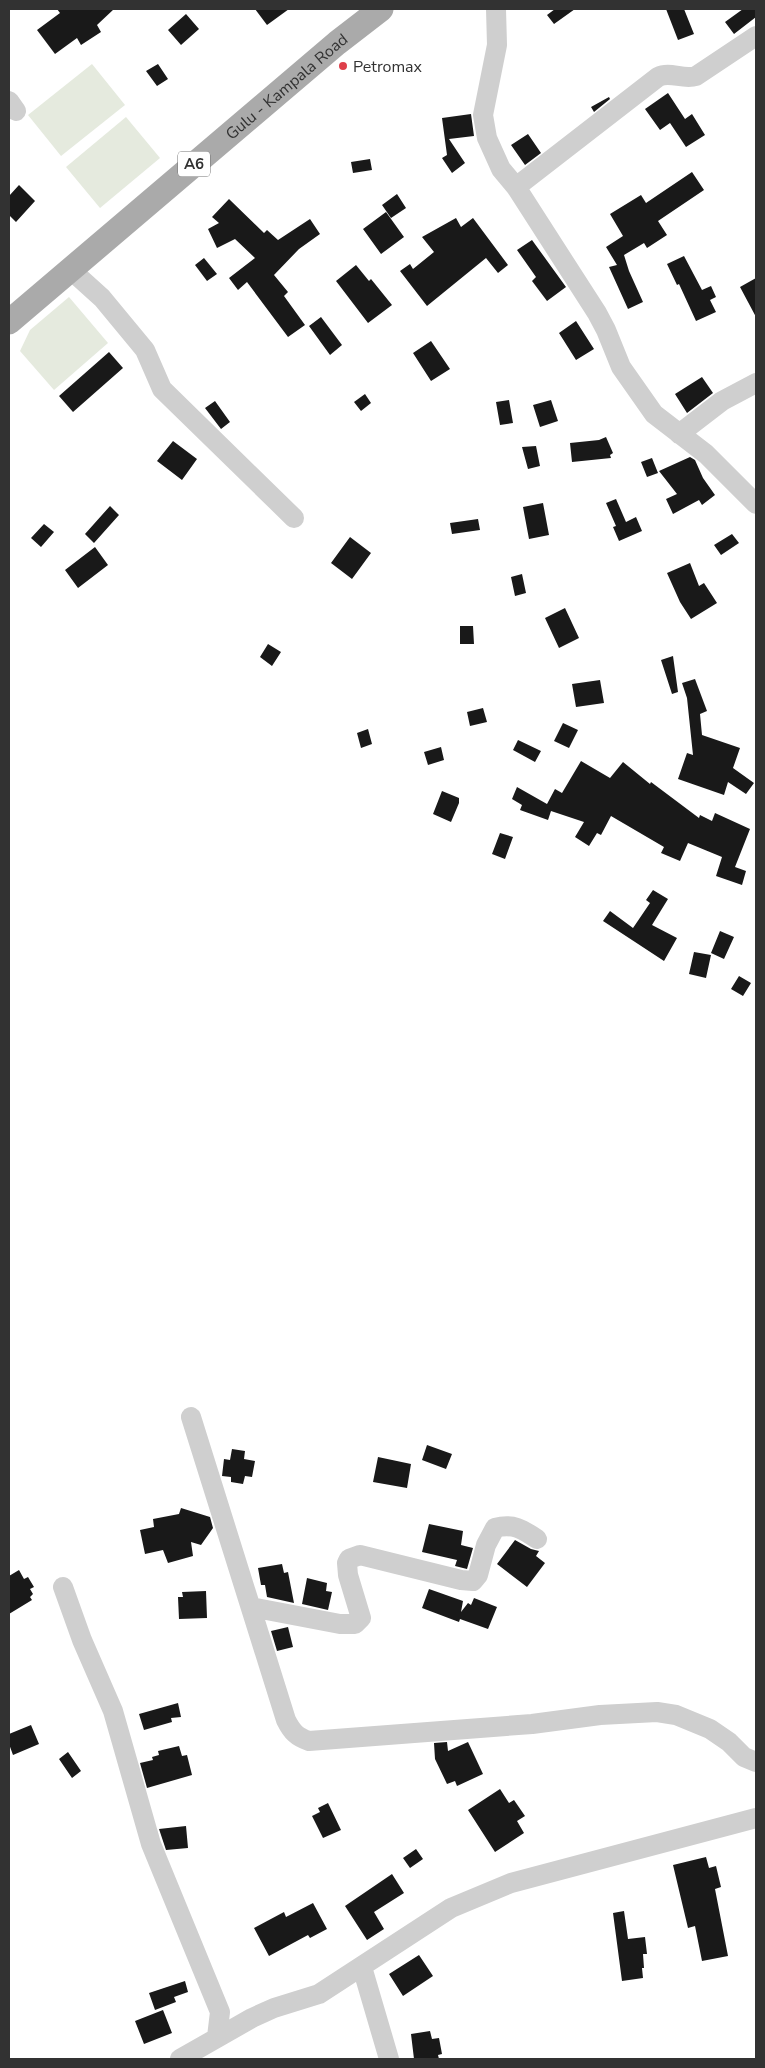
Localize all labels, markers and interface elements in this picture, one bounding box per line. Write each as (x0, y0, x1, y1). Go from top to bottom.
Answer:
street label: Gulu - Kampala Road (221, 29, 353, 145)
place label: Petromax (353, 56, 423, 78)
marker: Petromax (337, 60, 349, 72)
road number: A6 (178, 152, 210, 176)

